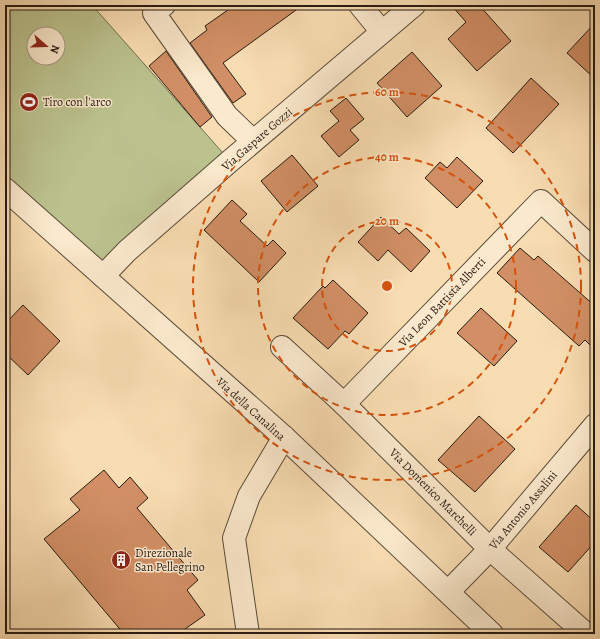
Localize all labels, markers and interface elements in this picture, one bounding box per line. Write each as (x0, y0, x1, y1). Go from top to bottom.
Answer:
north arrow (26, 26, 66, 66)
text: N (47, 43, 63, 56)
text: 60 m (375, 84, 399, 100)
sports icon: Tiro con l'arco (18, 91, 40, 113)
place label: Tiro con l'arco (43, 94, 111, 110)
street label: Via Gaspare Gozzi (217, 104, 296, 175)
text: 40 m (375, 149, 399, 165)
text: 20 m (375, 213, 399, 229)
street label: Via Leon Battista Alberti (394, 254, 489, 351)
centre of rings (380, 279, 394, 293)
street label: Via della Canalina (212, 373, 289, 445)
street label: Via Domenico Marchelli (385, 444, 480, 539)
street label: Via Antonio Assalini (485, 467, 561, 554)
place label: Direzionale San Pellegrino (135, 545, 205, 575)
building icon: Direzionale San Pellegrino (110, 549, 132, 571)

